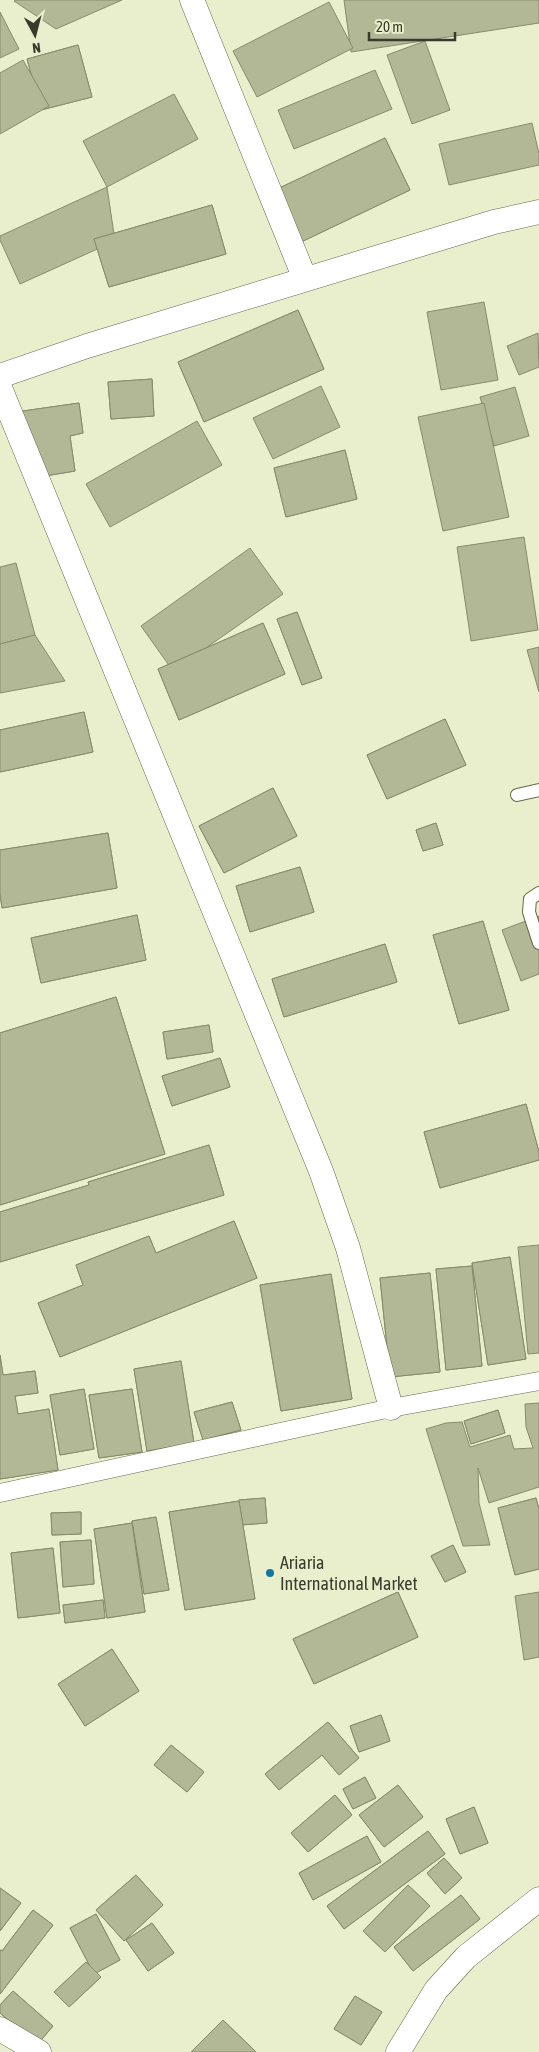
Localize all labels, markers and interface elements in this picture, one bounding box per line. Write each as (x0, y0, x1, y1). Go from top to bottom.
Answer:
north arrow (10, 10, 60, 60)
scale bar (369, 10, 455, 42)
text: 20 m (376, 18, 403, 35)
text: N (32, 39, 42, 56)
place label: Ariaria International Market (280, 1552, 418, 1594)
marker: Ariaria International Market (264, 1567, 276, 1579)

